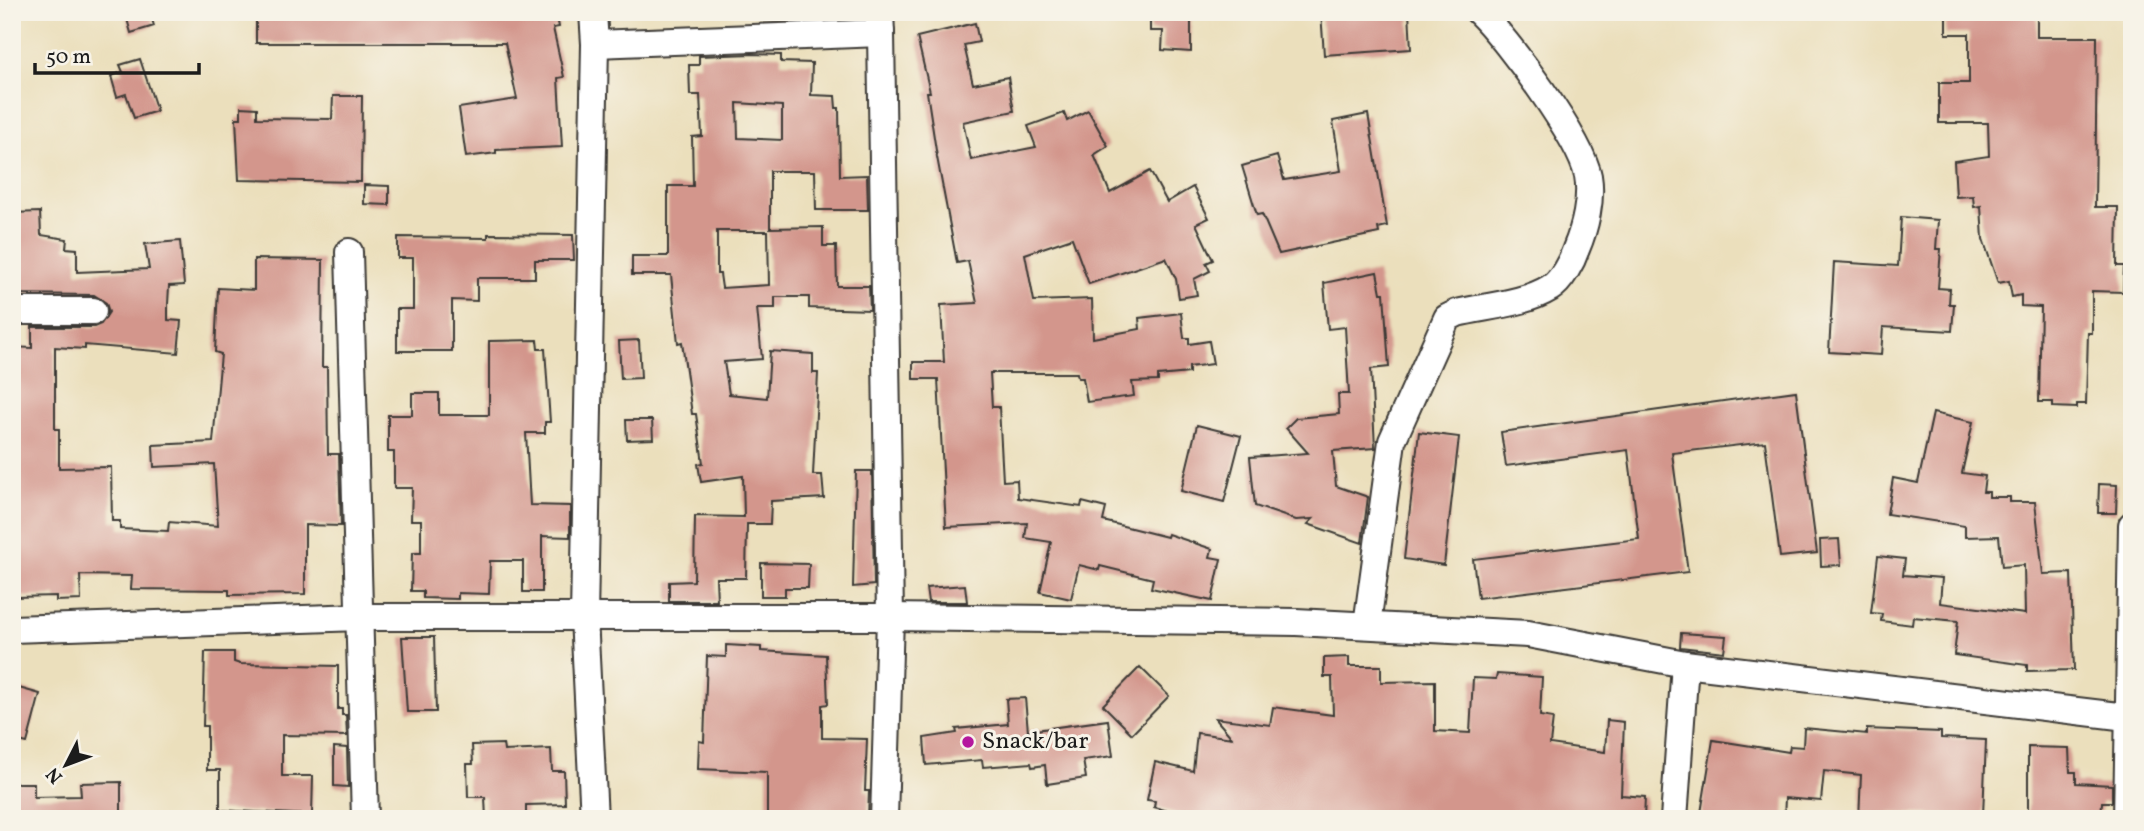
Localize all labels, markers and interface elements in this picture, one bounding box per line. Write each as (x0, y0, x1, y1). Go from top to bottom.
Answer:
scale bar (35, 32, 200, 76)
text: 50 m (46, 43, 91, 72)
place label: Snack/bar (982, 725, 1089, 759)
north arrow (32, 730, 102, 800)
marker: Snack/bar (960, 734, 976, 750)
text: N (40, 761, 69, 789)

